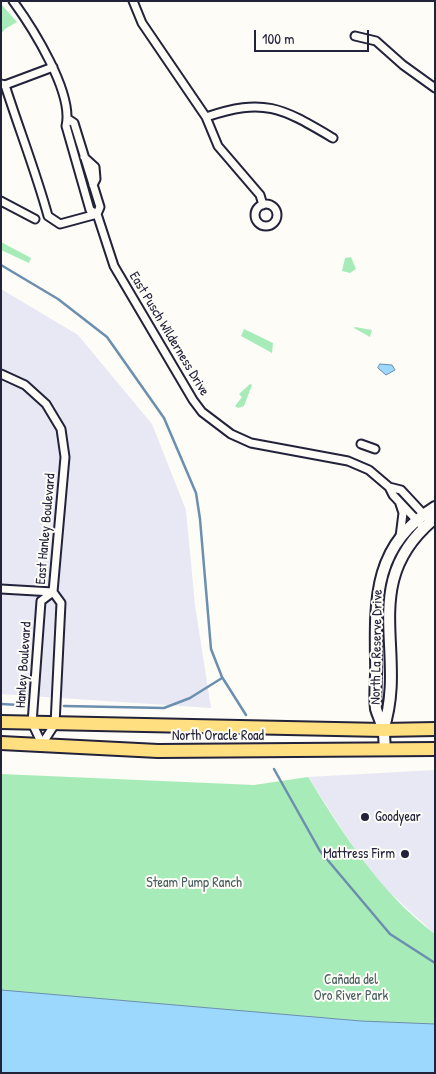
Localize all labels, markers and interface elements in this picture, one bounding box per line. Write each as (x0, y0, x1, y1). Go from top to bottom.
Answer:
scale bar (256, 20, 371, 52)
text: 100 m (262, 28, 295, 49)
street label: East Pusch Wilderness Drive (125, 269, 213, 399)
street label: East Hanley Boulevard (33, 473, 59, 585)
street label: North La Reserve Drive (368, 589, 386, 705)
street label: Hanley Boulevard (13, 621, 35, 709)
street label: North Oracle Road (172, 728, 264, 744)
place label: Goodyear (375, 809, 421, 825)
marker: Goodyear (359, 811, 371, 823)
place label: Mattress Firm (323, 846, 395, 862)
marker: Mattress Firm (399, 848, 411, 860)
park label: Steam Pump Ranch (146, 875, 242, 891)
park label: Cañada del Oro River Park (314, 972, 388, 1004)

